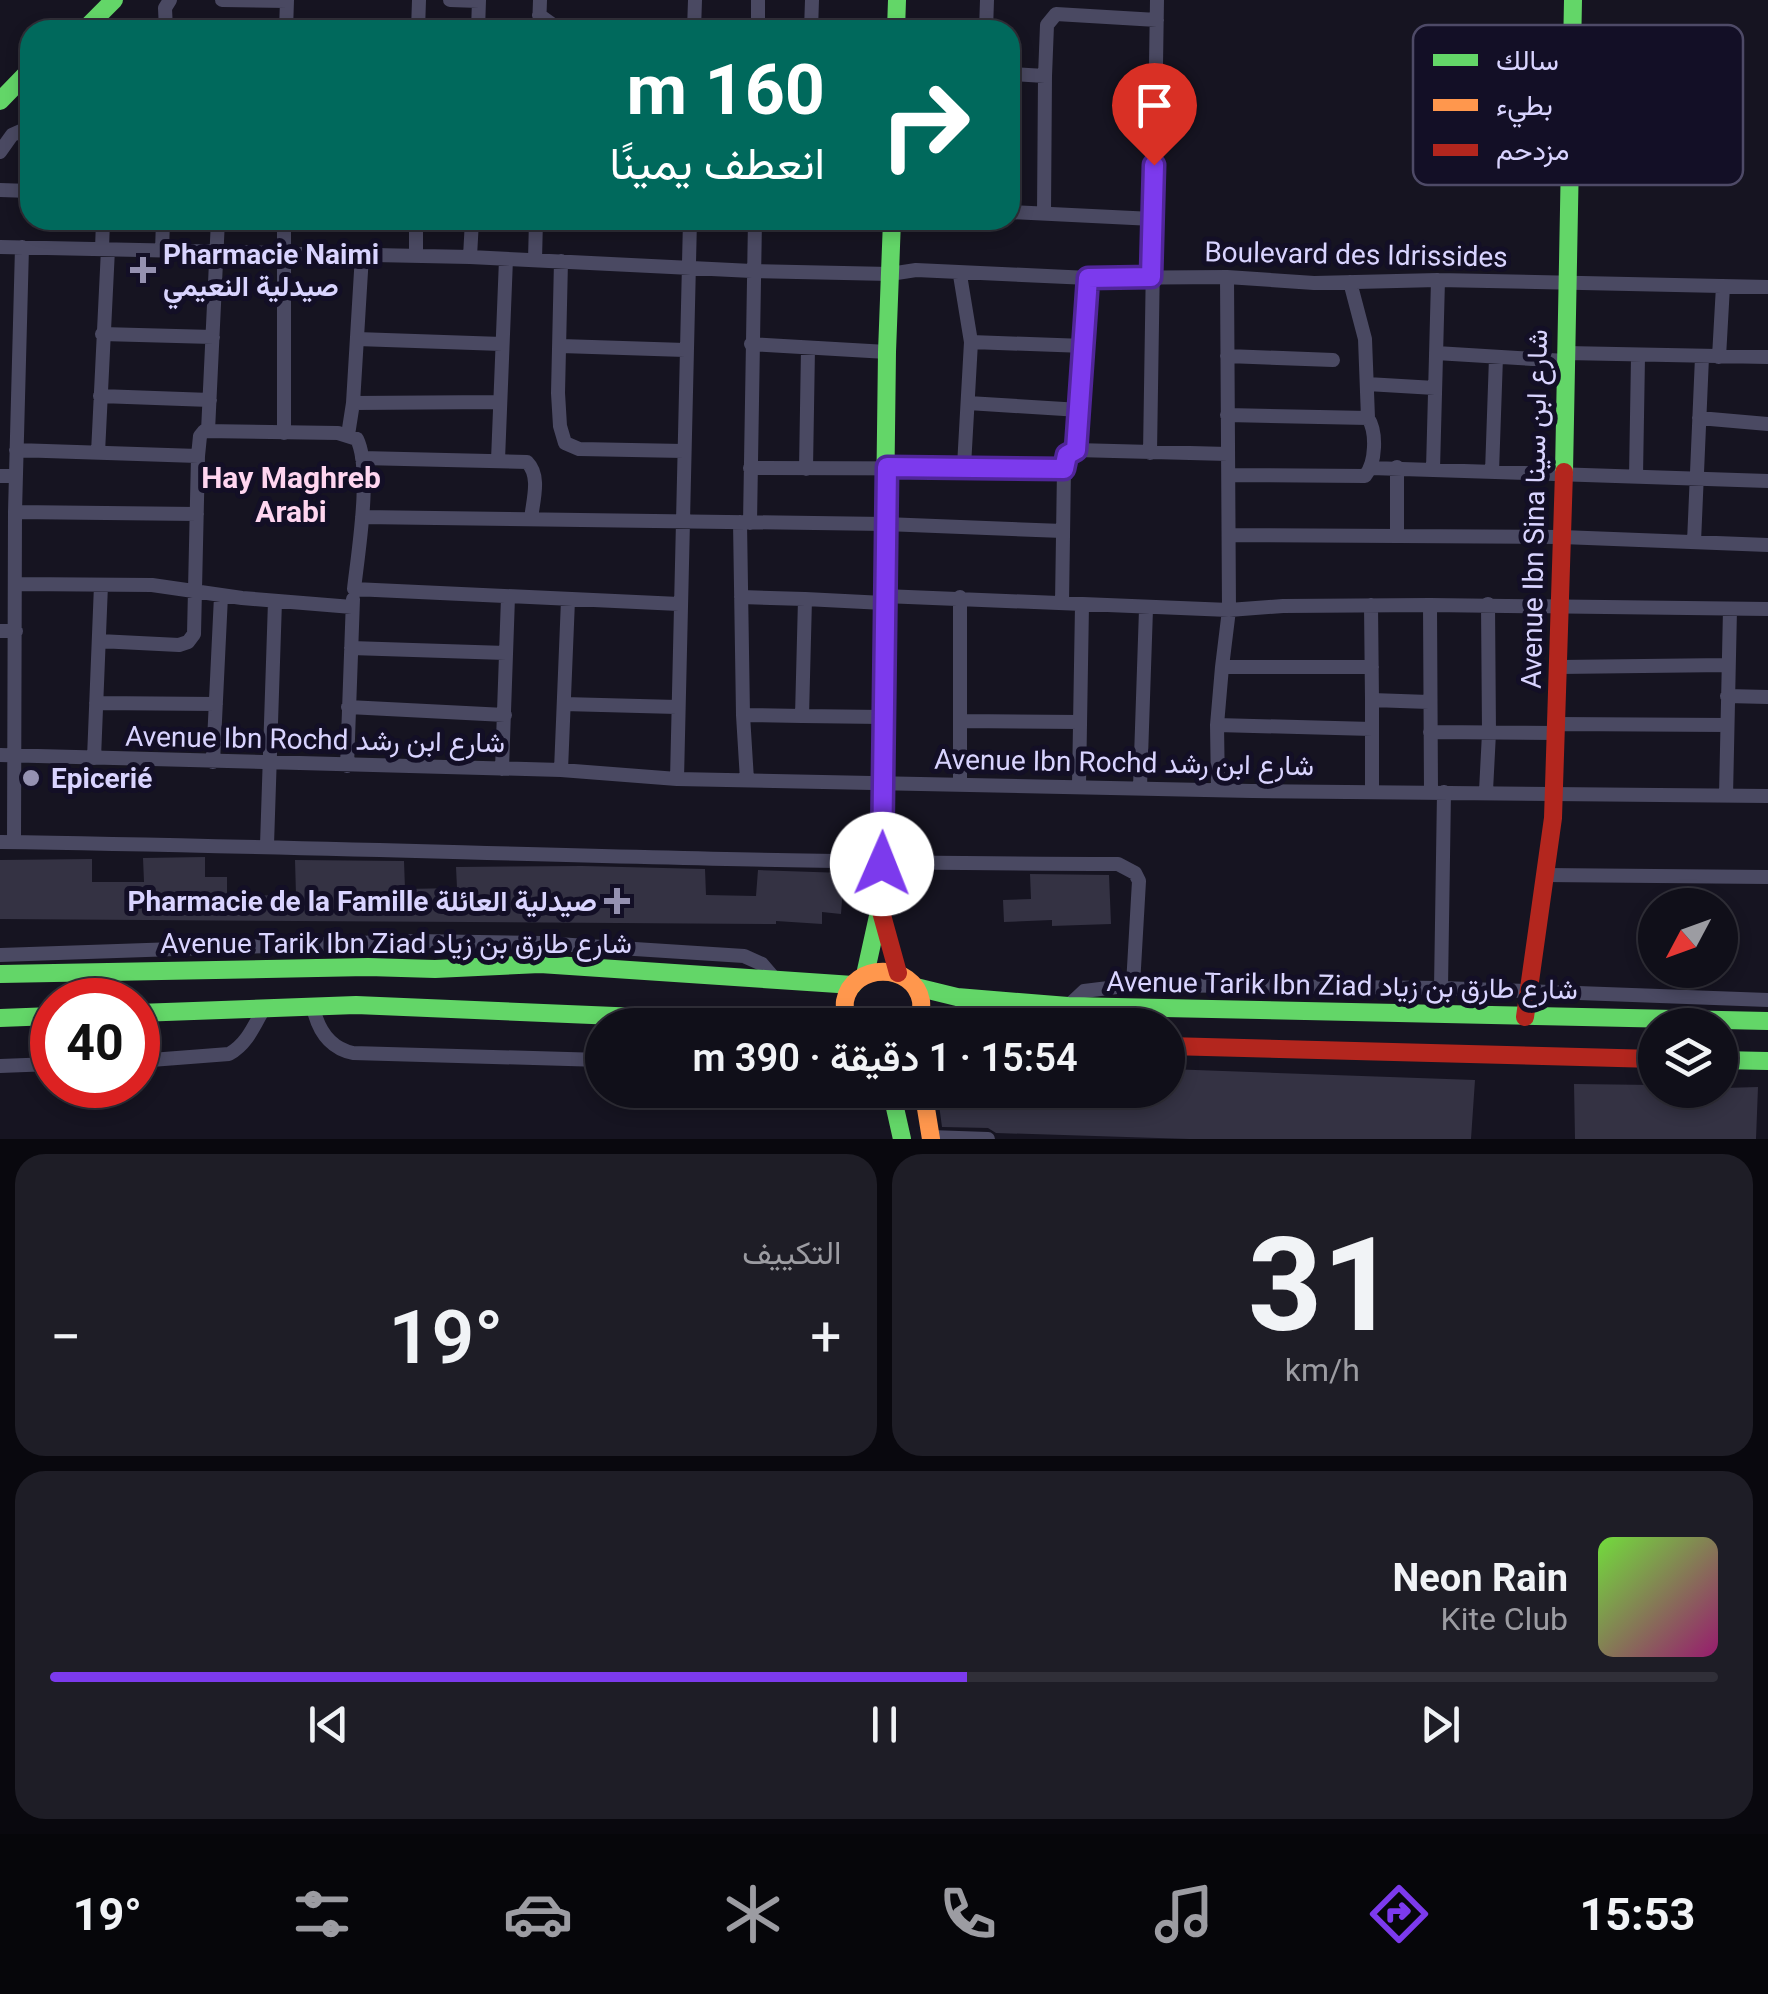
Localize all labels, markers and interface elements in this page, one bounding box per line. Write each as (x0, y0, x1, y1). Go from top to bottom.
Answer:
legend (1413, 25, 1743, 185)
text: سالك (1496, 44, 1559, 77)
text: 160 m (626, 49, 825, 131)
icon: right (860, 60, 990, 190)
pin (1112, 63, 1197, 166)
icon: arrive (1127, 78, 1182, 133)
text: بطيء (1496, 89, 1553, 128)
text: مزدحم (1496, 134, 1569, 169)
text: انعطف يمينًا (610, 137, 825, 190)
street label: Boulevard des Idrissides (1204, 235, 1508, 274)
place label: Pharmacie Naimi صيدلية النعيمي (163, 238, 379, 310)
marker: Pharmacie Naimi صيدلية النعيمي (132, 259, 154, 281)
street label: Avenue Ibn Sina شارع ابن سينا (1515, 329, 1556, 689)
district label: Hay Maghreb Arabi (201, 460, 381, 529)
street label: Avenue Ibn Rochd شارع ابن رشد (125, 720, 505, 761)
street label: Avenue Ibn Rochd شارع ابن رشد (934, 743, 1314, 784)
place label: Epicerié (51, 762, 152, 795)
marker: Epicerié (20, 767, 42, 789)
position arrow (830, 812, 934, 916)
place label: Pharmacie de la Famille صيدلية العائلة (128, 885, 597, 918)
north arrow (1638, 888, 1738, 988)
map controls (1638, 888, 1738, 1108)
marker: Pharmacie de la Famille صيدلية العائلة (606, 890, 628, 912)
street label: Avenue Tarik Ibn Ziad شارع طارق بن زياد (160, 927, 632, 962)
street label: Avenue Tarik Ibn Ziad شارع طارق بن زياد (1106, 965, 1578, 1008)
speed limit sign: 40 (30, 978, 160, 1108)
button: layers (1638, 1008, 1738, 1108)
text: 15:54 · 1 دقيقة · 390 m (692, 1036, 1078, 1080)
text: 31 (1248, 1209, 1397, 1362)
text: التكييف (742, 1234, 842, 1272)
text: 19° (389, 1293, 503, 1381)
text: − (50, 1305, 81, 1369)
text: + (810, 1305, 842, 1369)
text: km/h (1285, 1351, 1360, 1389)
text: Neon Rain (1392, 1556, 1568, 1600)
text: Kite Club (1441, 1600, 1568, 1638)
icon: previous (301, 1697, 356, 1752)
icon: pause (857, 1697, 912, 1752)
icon: next (1413, 1697, 1468, 1752)
icon: filters (287, 1879, 357, 1949)
icon: car (503, 1879, 573, 1949)
icon: climate (718, 1879, 788, 1949)
icon: phone (933, 1879, 1003, 1949)
icon: music (1149, 1879, 1219, 1949)
icon: directions (1364, 1879, 1434, 1949)
text: 19° (73, 1888, 142, 1941)
text: 15:53 (1579, 1888, 1695, 1941)

